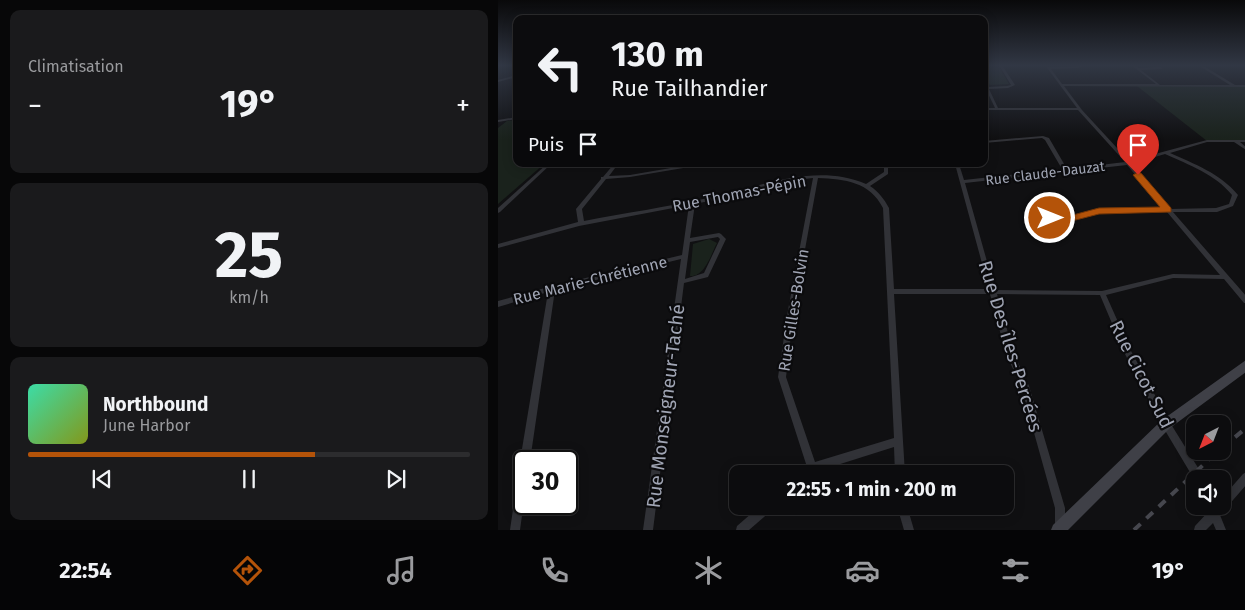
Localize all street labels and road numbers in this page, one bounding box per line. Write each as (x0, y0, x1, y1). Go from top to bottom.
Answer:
street label: Rue Claude-Dauzat (984, 158, 1107, 189)
street label: Rue Thomas-Pépin (671, 171, 808, 216)
street label: Rue Gilles-Bolvin (774, 248, 813, 373)
street label: Rue Marie-Chrétienne (511, 252, 669, 309)
street label: Rue Des îles-Percées (974, 258, 1048, 435)
street label: Rue Monseigneur-Taché (642, 303, 689, 509)
street label: Rue Cicot Sud (1104, 316, 1179, 432)

